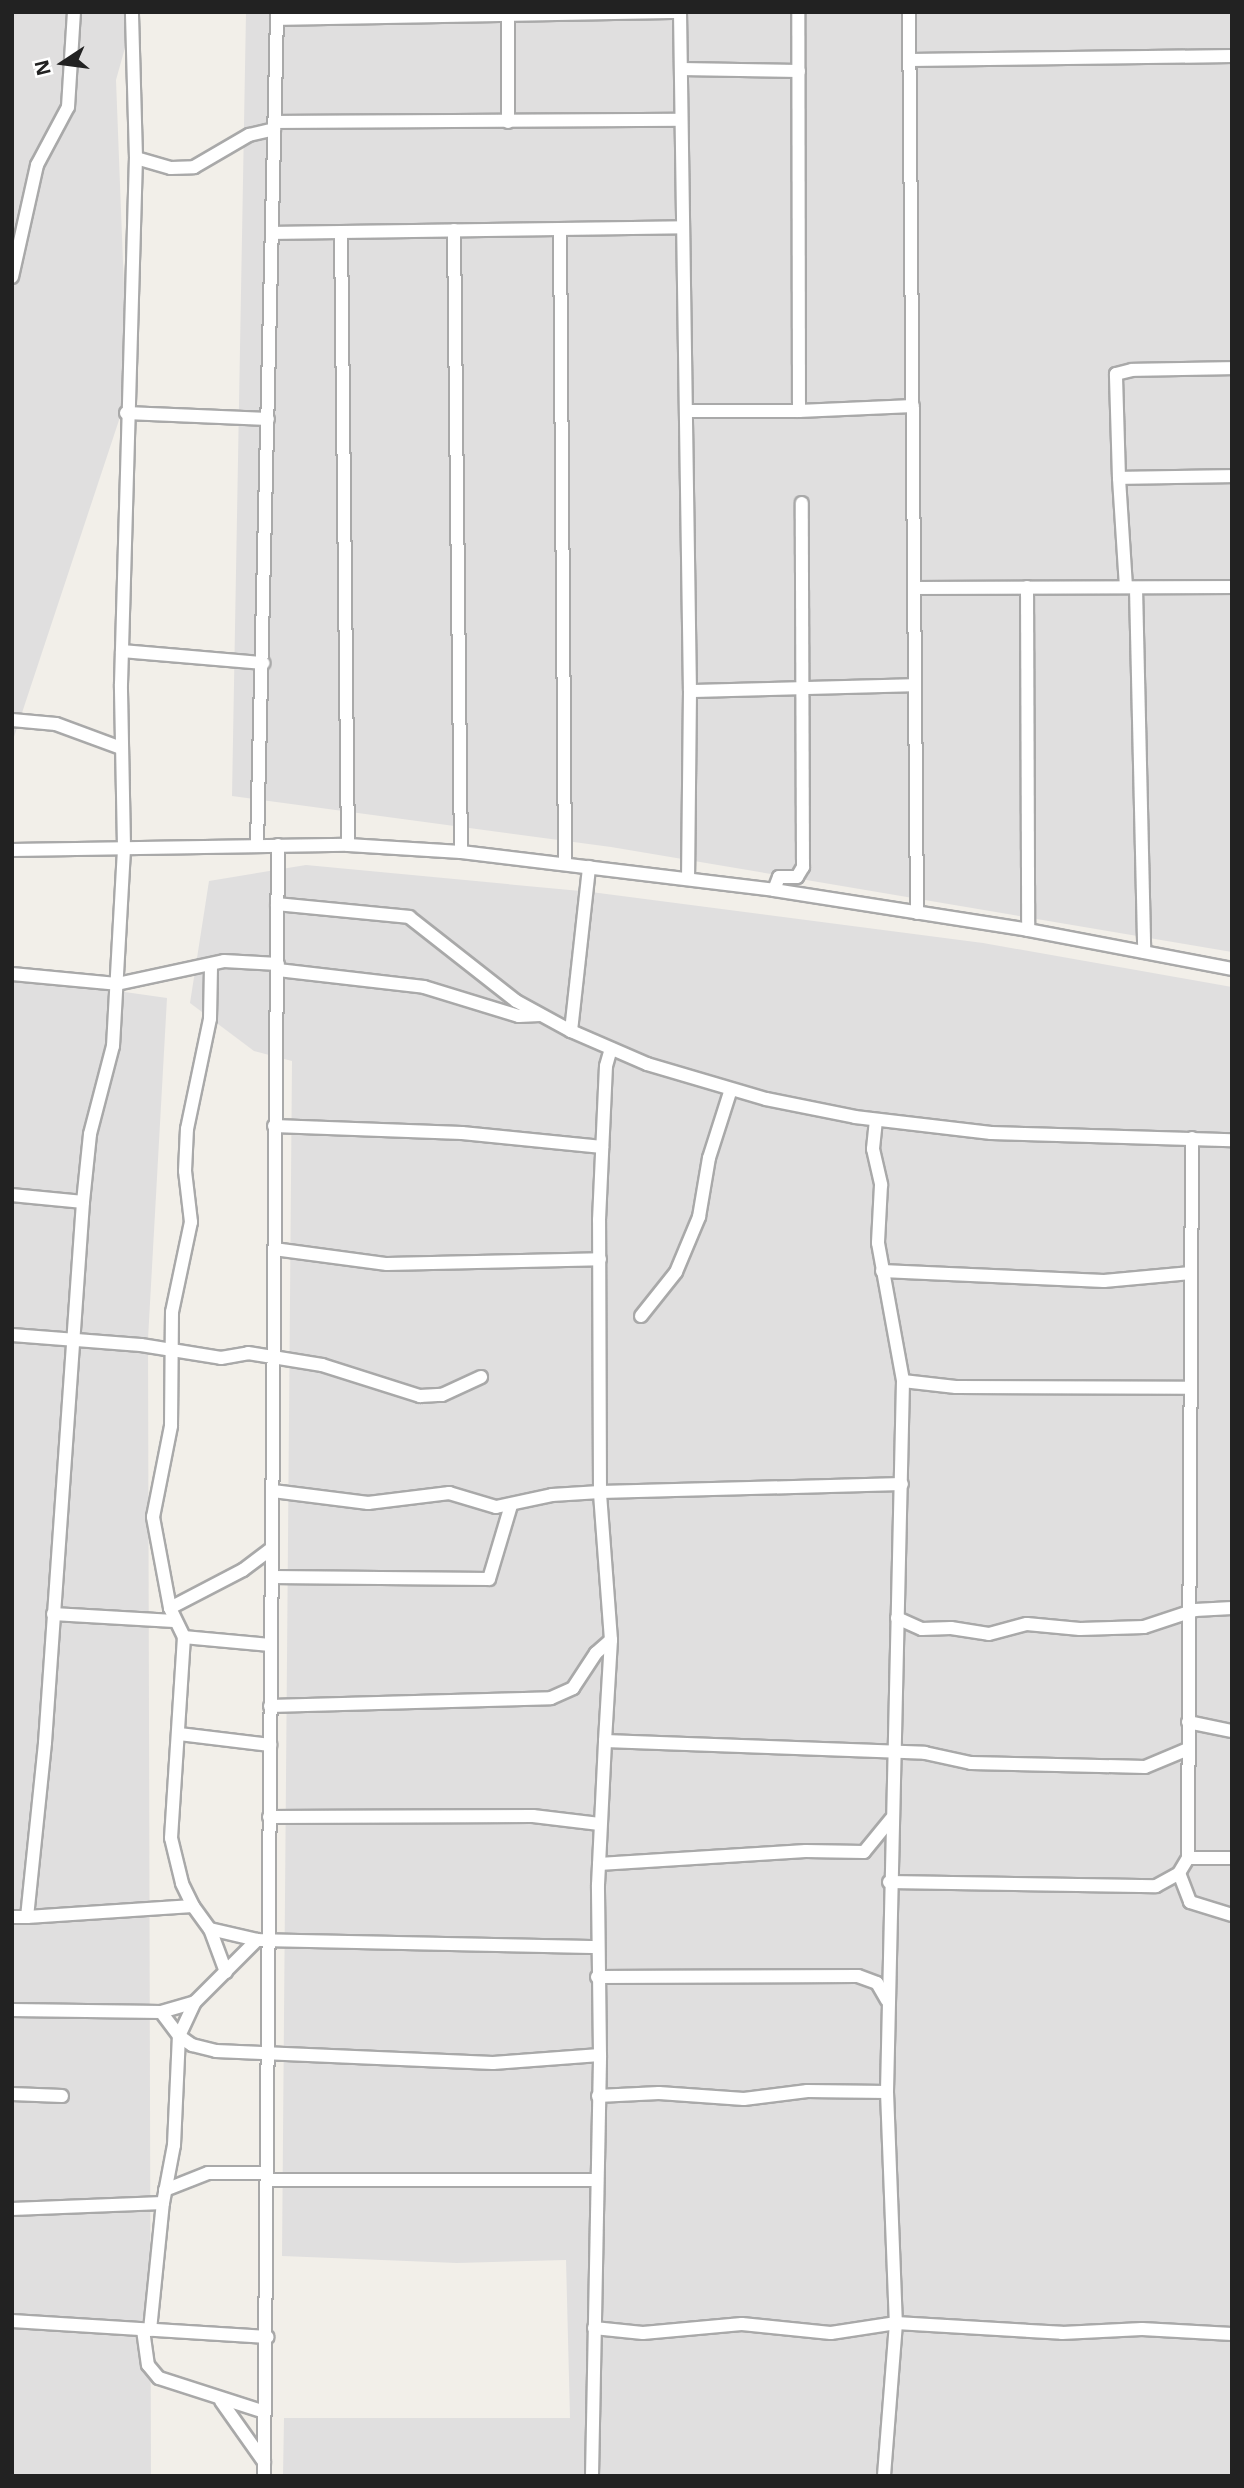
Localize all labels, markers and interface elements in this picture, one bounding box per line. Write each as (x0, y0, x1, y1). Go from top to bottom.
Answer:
north arrow (28, 28, 98, 98)
text: N (28, 57, 57, 78)

